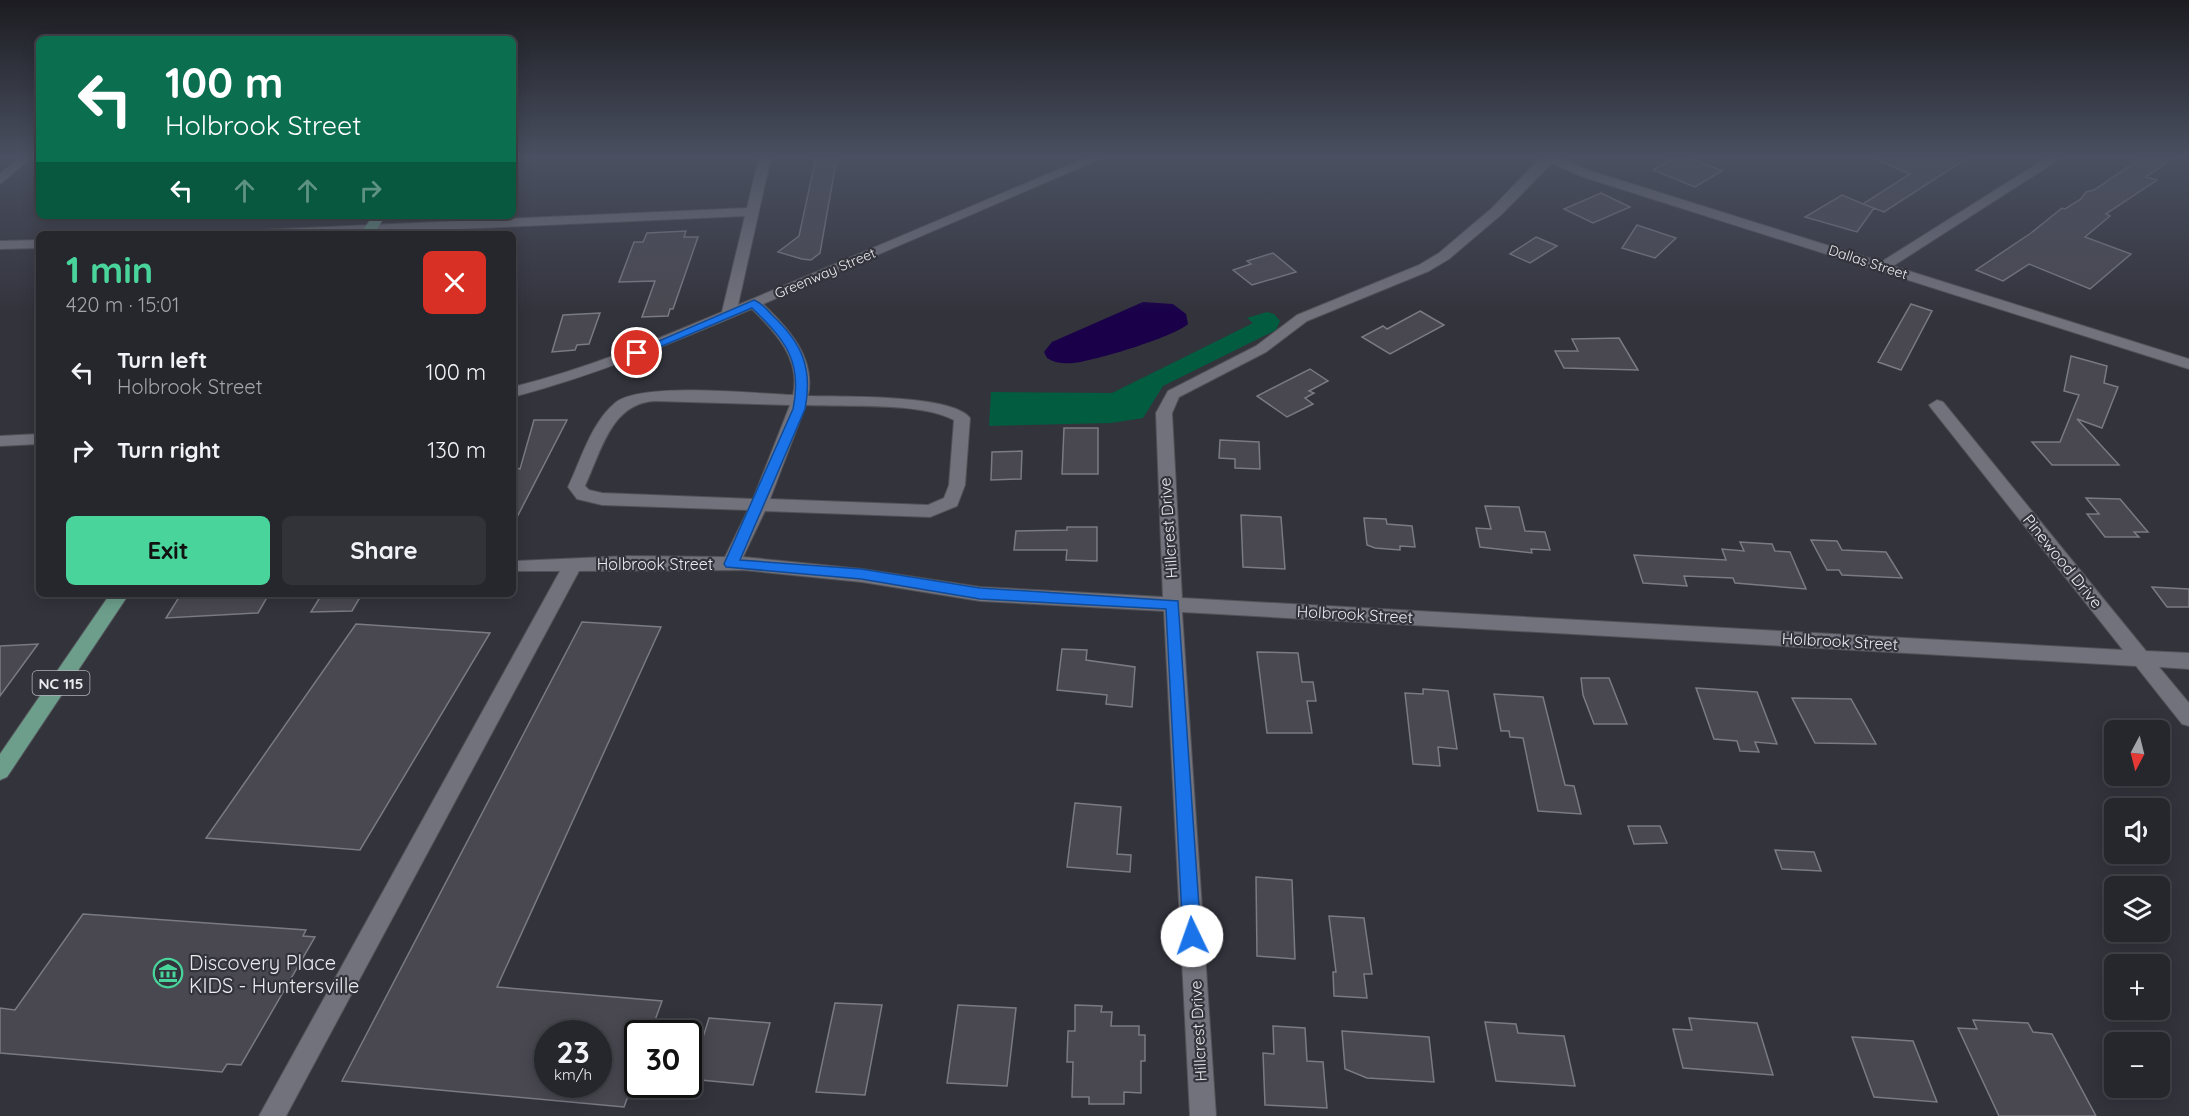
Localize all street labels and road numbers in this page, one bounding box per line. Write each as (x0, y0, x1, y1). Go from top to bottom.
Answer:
street label: Dallas Street (1826, 241, 1910, 283)
street label: Greenway Street (772, 244, 878, 302)
street label: Hillcrest Drive (1154, 477, 1182, 579)
street label: Pinewood Drive (2019, 510, 2107, 612)
street label: Holbrook Street (597, 554, 713, 574)
street label: Holbrook Street (1296, 601, 1414, 627)
street label: Holbrook Street (1781, 628, 1899, 654)
road number: NC 115 (32, 671, 90, 695)
street label: Hillcrest Drive (1185, 980, 1211, 1082)

